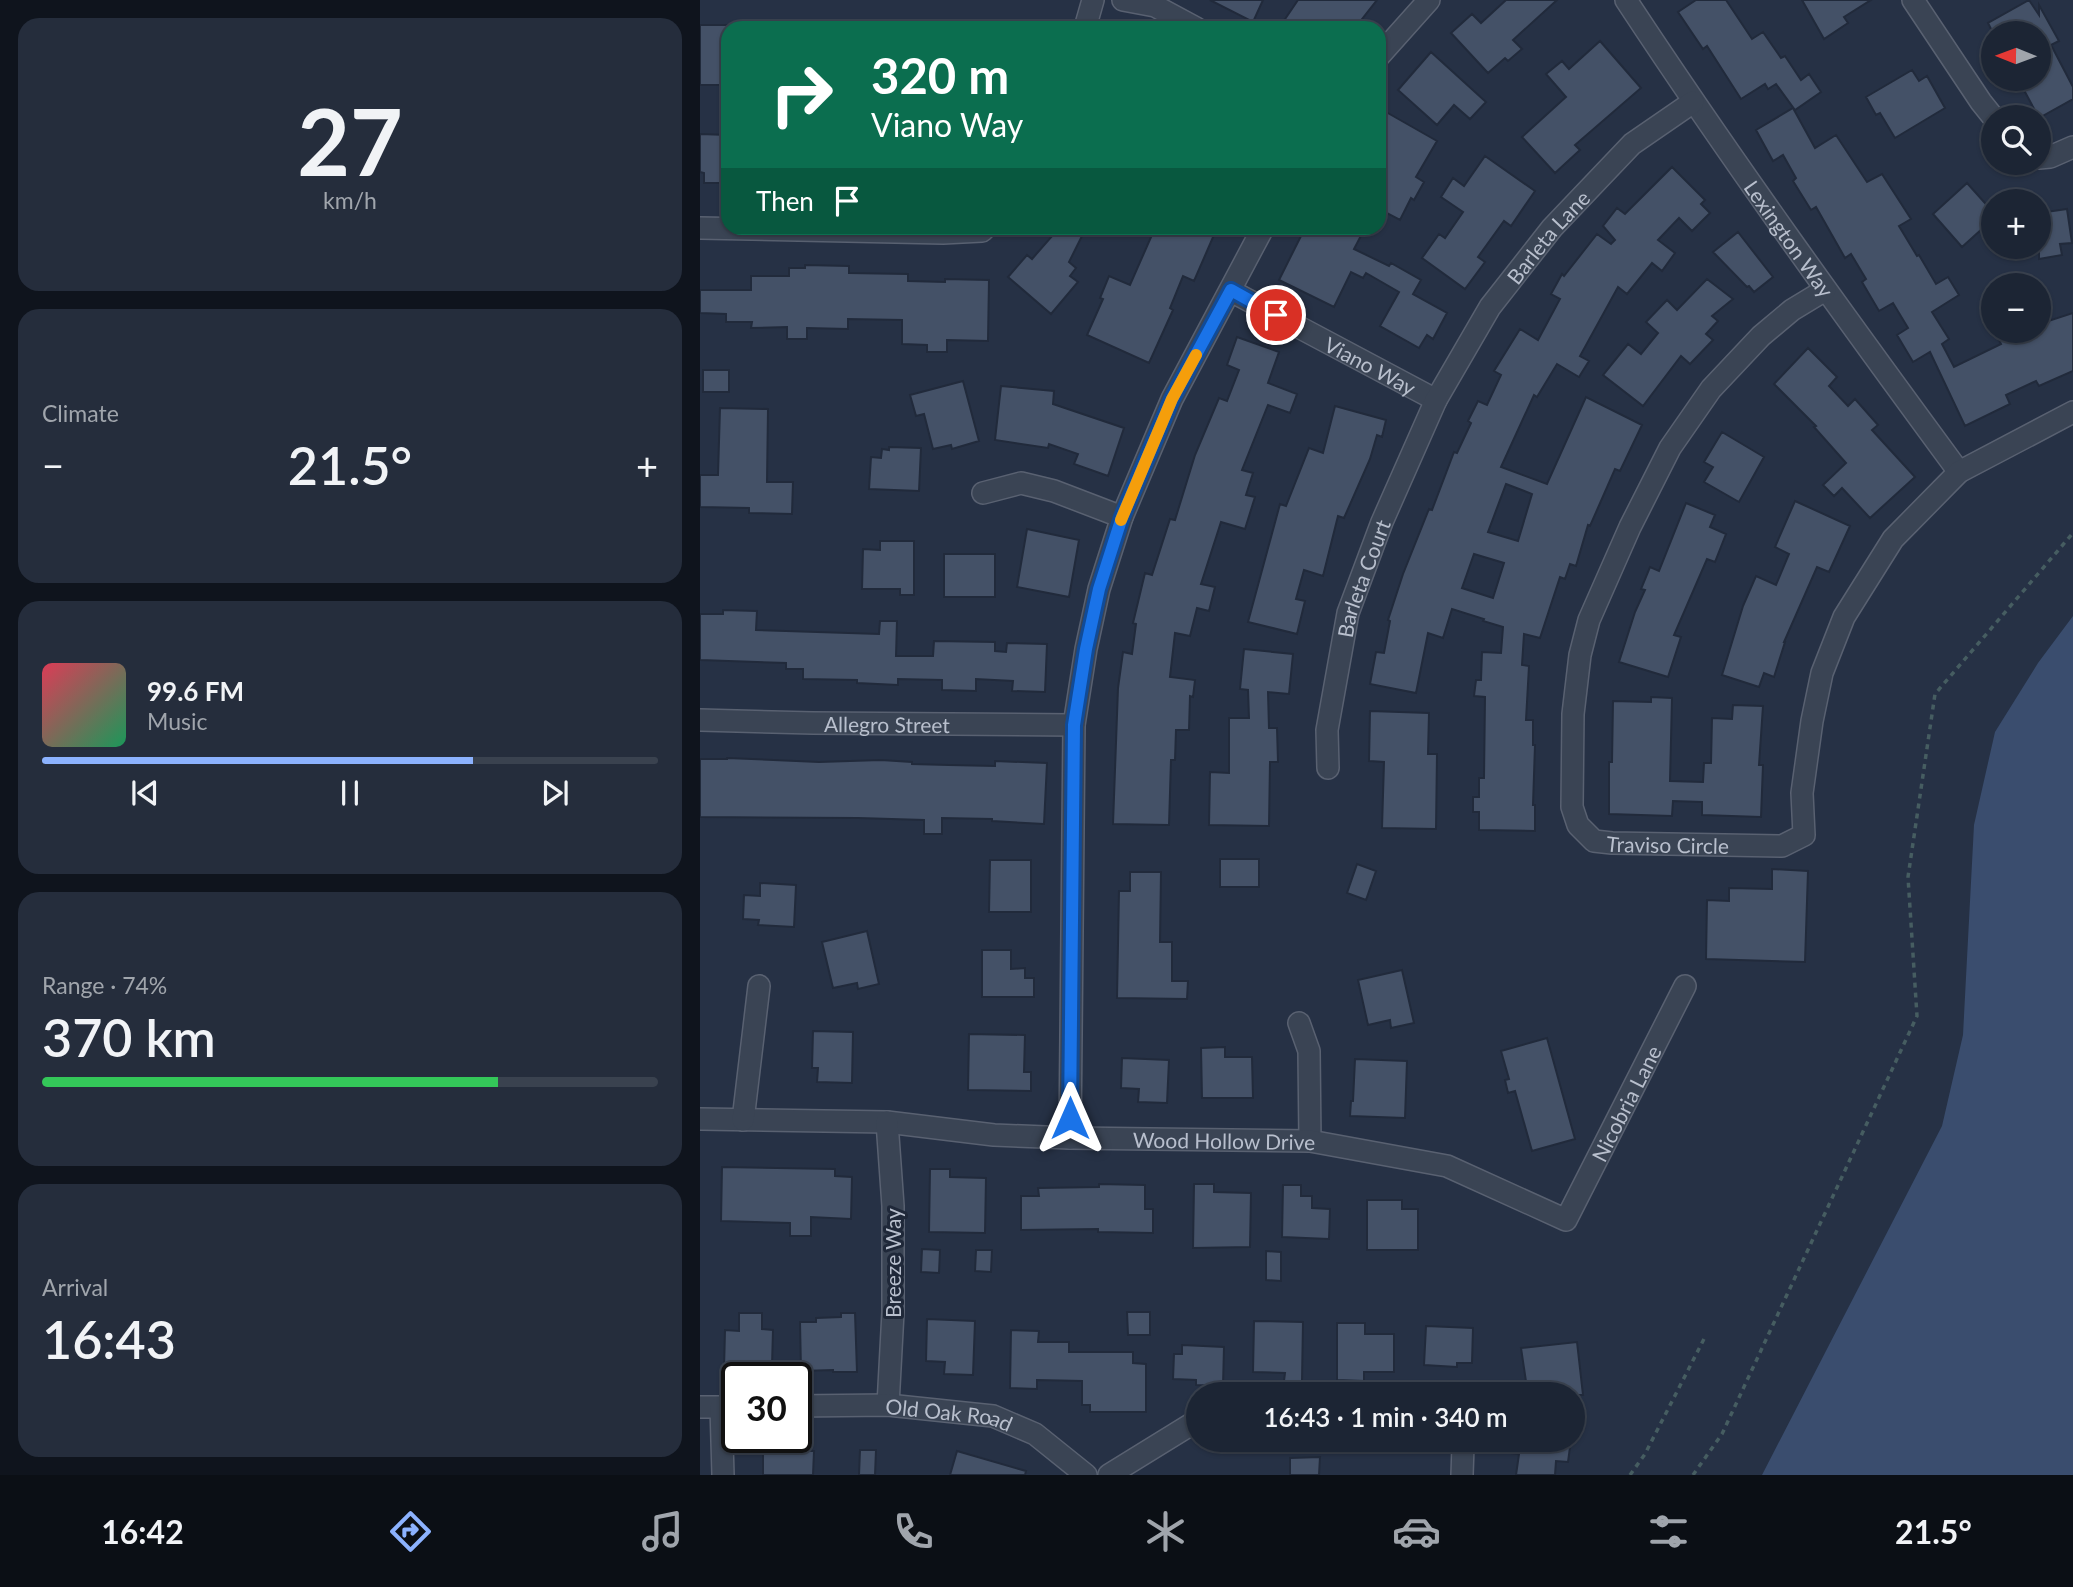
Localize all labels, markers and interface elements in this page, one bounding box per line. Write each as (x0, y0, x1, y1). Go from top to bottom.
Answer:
north arrow (1981, 21, 2051, 91)
map controls (1981, 21, 2051, 343)
text: 320 m (871, 46, 1009, 104)
icon: right (756, 49, 847, 140)
text: 27 (297, 86, 403, 195)
text: Viano Way (871, 105, 1023, 144)
button: search (1981, 105, 2051, 175)
street label: Lexington Way (1740, 175, 1840, 301)
icon: arrive (828, 182, 866, 220)
text: Then (756, 185, 814, 217)
street label: Barleta Lane (1501, 185, 1594, 288)
text: km/h (323, 186, 377, 214)
button: + (1981, 189, 2051, 259)
button: − (1981, 273, 2051, 343)
pin (1246, 285, 1306, 345)
icon: arrive (1257, 296, 1295, 334)
street label: Viano Way (1320, 331, 1421, 400)
text: Climate (42, 399, 119, 427)
text: 21.5° (288, 434, 412, 496)
text: − (42, 442, 64, 488)
text: + (636, 442, 658, 488)
street label: Barleta Court (1331, 516, 1394, 639)
text: 99.6 FM (147, 675, 244, 707)
text: Music (147, 707, 207, 735)
street label: Allegro Street (824, 711, 951, 737)
icon: previous (126, 774, 164, 812)
icon: pause (331, 774, 369, 812)
icon: next (536, 774, 574, 812)
street label: Traviso Circle (1605, 830, 1729, 858)
text: Range · 74% (42, 971, 167, 999)
text: 370 km (42, 1006, 216, 1068)
street label: Nicobria Lane (1586, 1041, 1665, 1165)
position arrow (1033, 1081, 1107, 1155)
street label: Wood Hollow Drive (1133, 1126, 1315, 1154)
street label: Breeze Way (880, 1208, 905, 1318)
text: Arrival (42, 1273, 108, 1301)
text: 16:43 (42, 1308, 176, 1370)
speed limit sign: 30 (721, 1362, 812, 1453)
street label: Old Oak Road (885, 1392, 1017, 1436)
text: 16:43 · 1 min · 340 m (1263, 1401, 1508, 1433)
icon: directions (386, 1507, 435, 1556)
icon: music (638, 1507, 687, 1556)
icon: phone (889, 1507, 938, 1556)
icon: climate (1141, 1507, 1190, 1556)
icon: car (1392, 1507, 1441, 1556)
icon: filters (1644, 1507, 1693, 1556)
text: 16:42 (101, 1512, 184, 1551)
text: 21.5° (1895, 1512, 1972, 1551)

